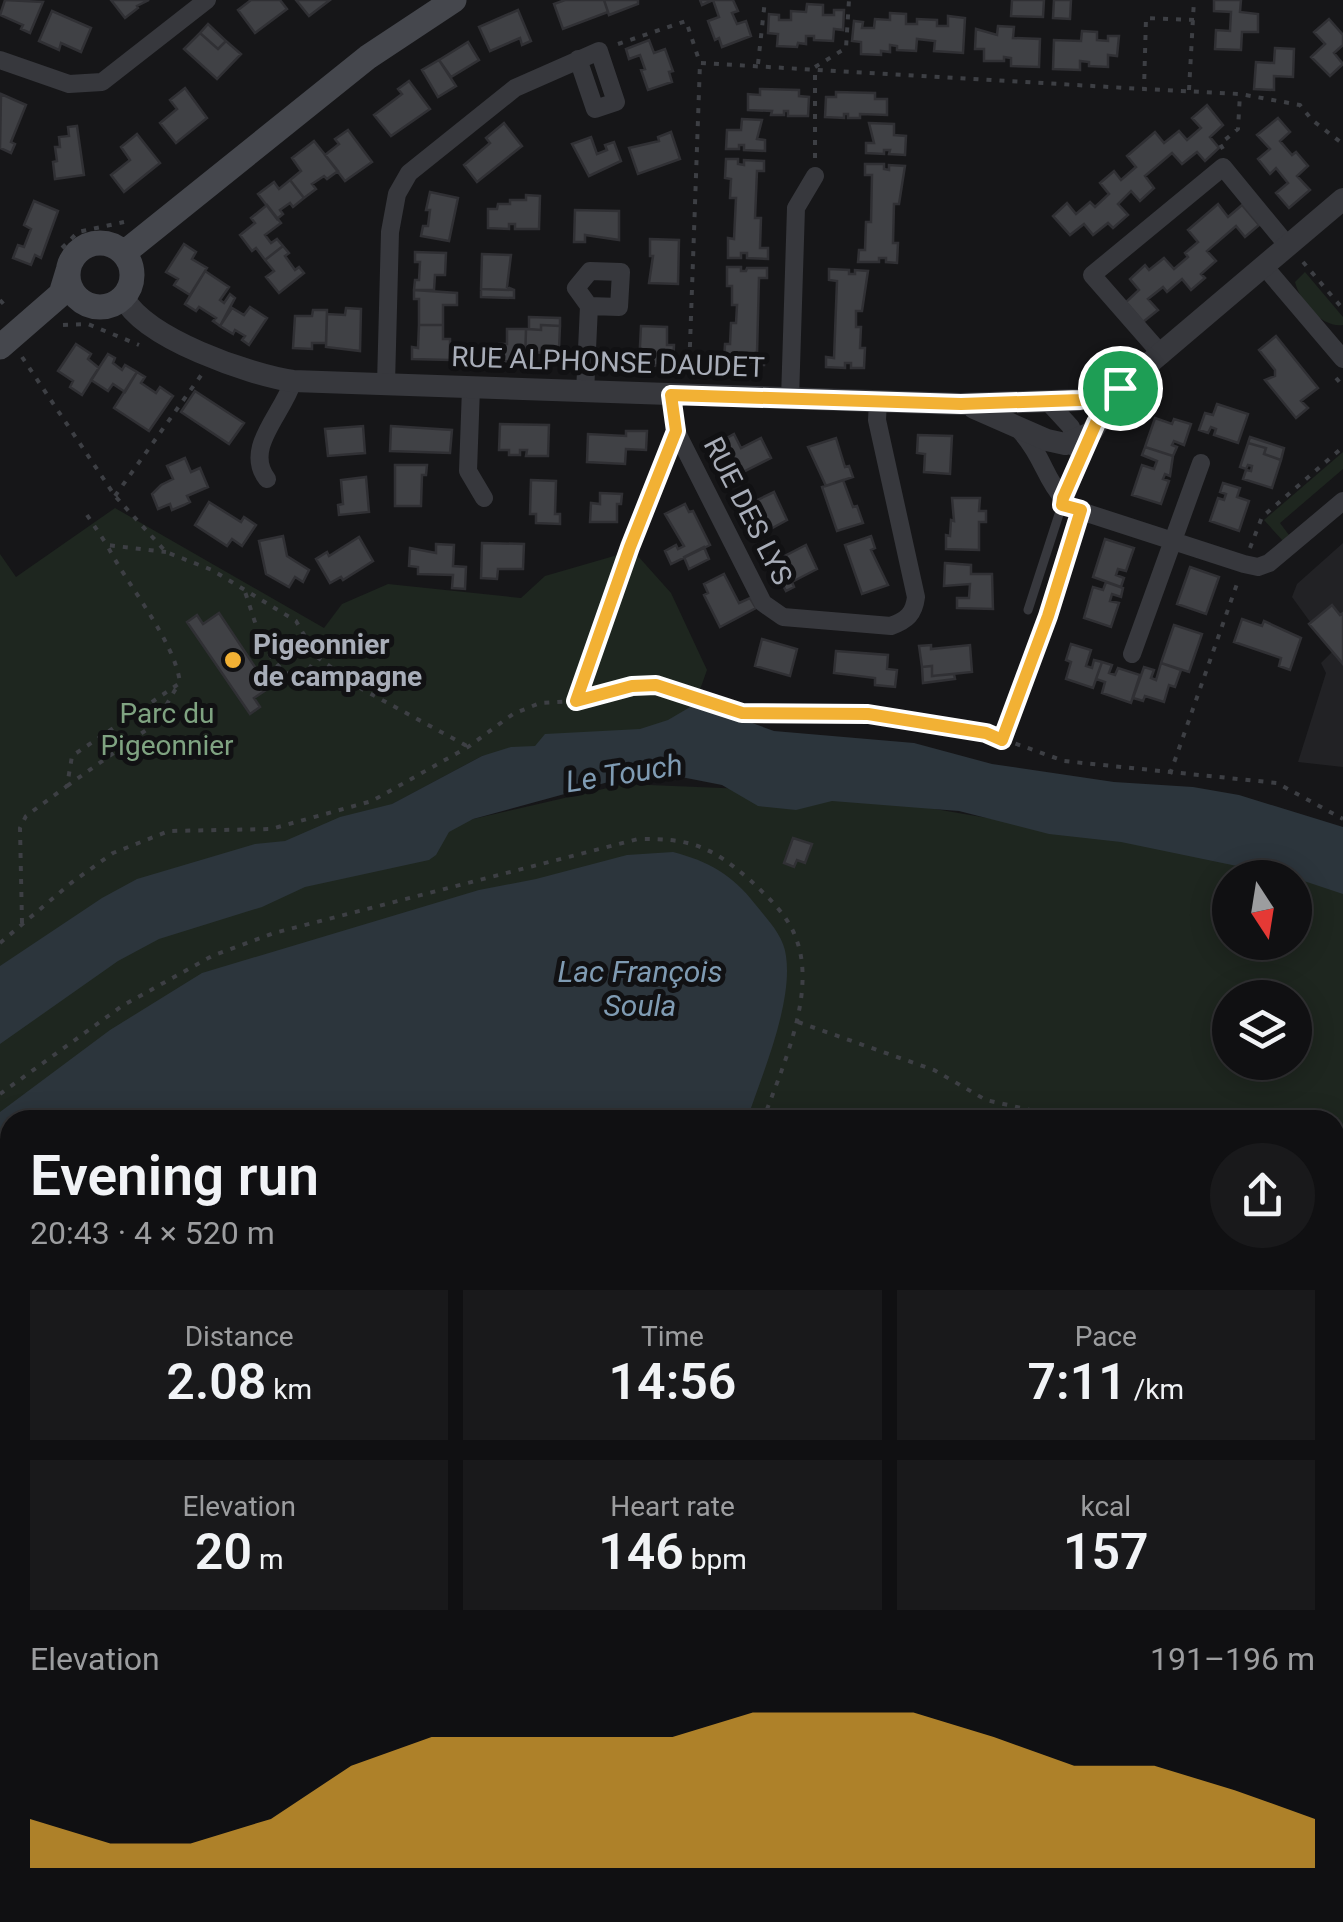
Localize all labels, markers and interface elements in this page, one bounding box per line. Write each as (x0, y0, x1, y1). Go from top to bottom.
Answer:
street label: RUE ALPHONSE DAUDET (451, 340, 766, 384)
pin (1078, 346, 1163, 431)
icon: arrive (1093, 361, 1148, 416)
street label: RUE DES LYS (697, 432, 799, 590)
place label: Pigeonnier de campagne (253, 628, 422, 693)
marker: Pigeonnier de campagne (222, 649, 244, 671)
park label: Parc du Pigeonnier (100, 697, 234, 762)
water label: Le Touch (563, 747, 685, 799)
north arrow (1212, 860, 1312, 960)
map controls (1212, 860, 1312, 1080)
water label: Lac François Soula (558, 954, 722, 1023)
button: layers (1212, 980, 1312, 1080)
button: share (1210, 1143, 1315, 1248)
text: Evening run (30, 1144, 319, 1208)
text: 20:43 · 4 × 520 m (30, 1214, 275, 1252)
text: Distance (185, 1320, 294, 1353)
text: Time (641, 1320, 704, 1353)
text: Pace (1075, 1320, 1137, 1353)
text: 2.08 (166, 1353, 266, 1411)
text: 14:56 (609, 1353, 736, 1411)
text: 7:11 (1028, 1353, 1127, 1411)
text: km (266, 1373, 312, 1406)
text: /km (1127, 1373, 1184, 1406)
text: Elevation (182, 1490, 296, 1523)
text: Heart rate (610, 1490, 735, 1523)
text: kcal (1081, 1490, 1131, 1523)
text: 20 (195, 1523, 252, 1581)
text: 146 (598, 1523, 684, 1581)
text: 157 (1063, 1523, 1149, 1581)
text: m (252, 1543, 283, 1576)
text: bpm (684, 1543, 747, 1576)
text: Elevation (30, 1640, 160, 1678)
text: 191–196 m (1150, 1640, 1315, 1678)

